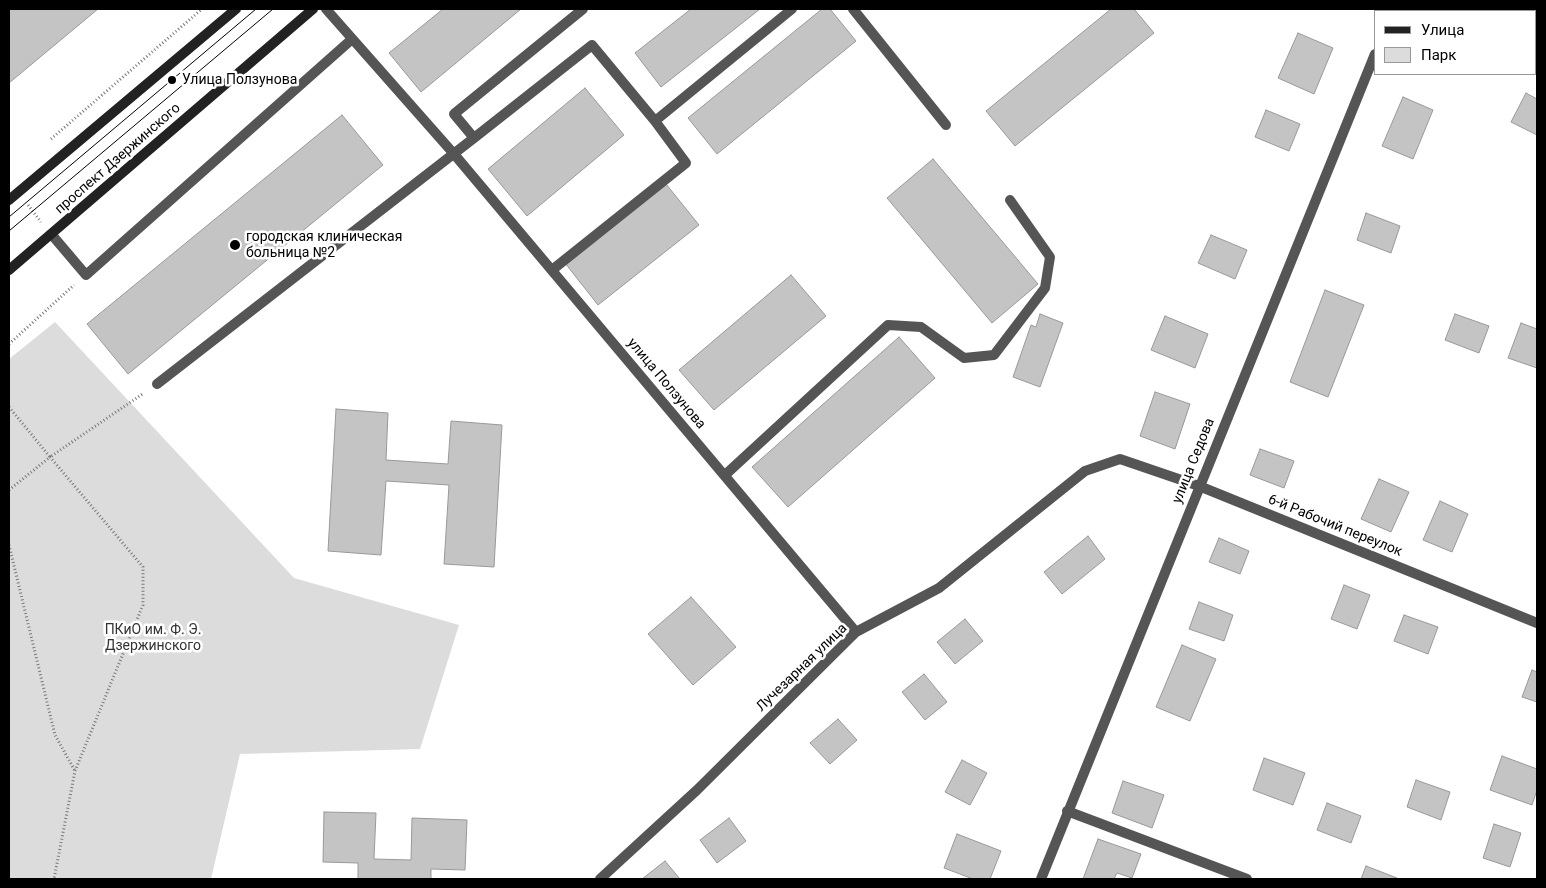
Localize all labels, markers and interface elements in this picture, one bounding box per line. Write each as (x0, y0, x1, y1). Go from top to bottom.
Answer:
legend (1374, 10, 1536, 75)
text: Улица (1421, 21, 1464, 39)
text: Парк (1421, 46, 1456, 64)
place label: Улица Ползунова (182, 72, 297, 88)
marker: Улица Ползунова (166, 74, 178, 86)
street label: проспект Дзержинского (52, 100, 184, 218)
place label: городская клиническая больница №2 (246, 229, 402, 262)
marker: городская клиническая больница №2 (228, 238, 242, 252)
street label: улица Ползунова (623, 335, 709, 433)
street label: улица Седова (1169, 416, 1219, 506)
street label: 6-й Рабочий переулок (1265, 491, 1405, 561)
street label: Лучезарная улица (753, 620, 851, 716)
park label: ПКиО им. Ф. Э. Дзержинского (105, 622, 201, 654)

